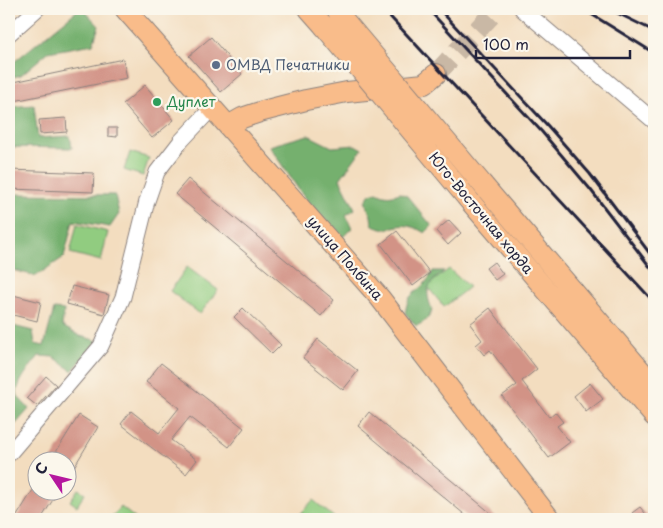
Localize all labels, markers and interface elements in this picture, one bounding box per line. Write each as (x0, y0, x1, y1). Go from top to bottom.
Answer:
scale bar (476, 28, 629, 60)
text: 100 m (483, 32, 529, 55)
place label: ОМВД Печатники (226, 54, 350, 75)
marker: ОМВД Печатники (210, 59, 222, 71)
place label: Дуплет (166, 91, 216, 112)
marker: Дуплет (151, 96, 163, 108)
street label: Юго-Восточная хорда (424, 147, 539, 278)
street label: улица Полбина (303, 211, 388, 305)
north arrow (28, 450, 78, 500)
text: С (29, 458, 53, 479)

